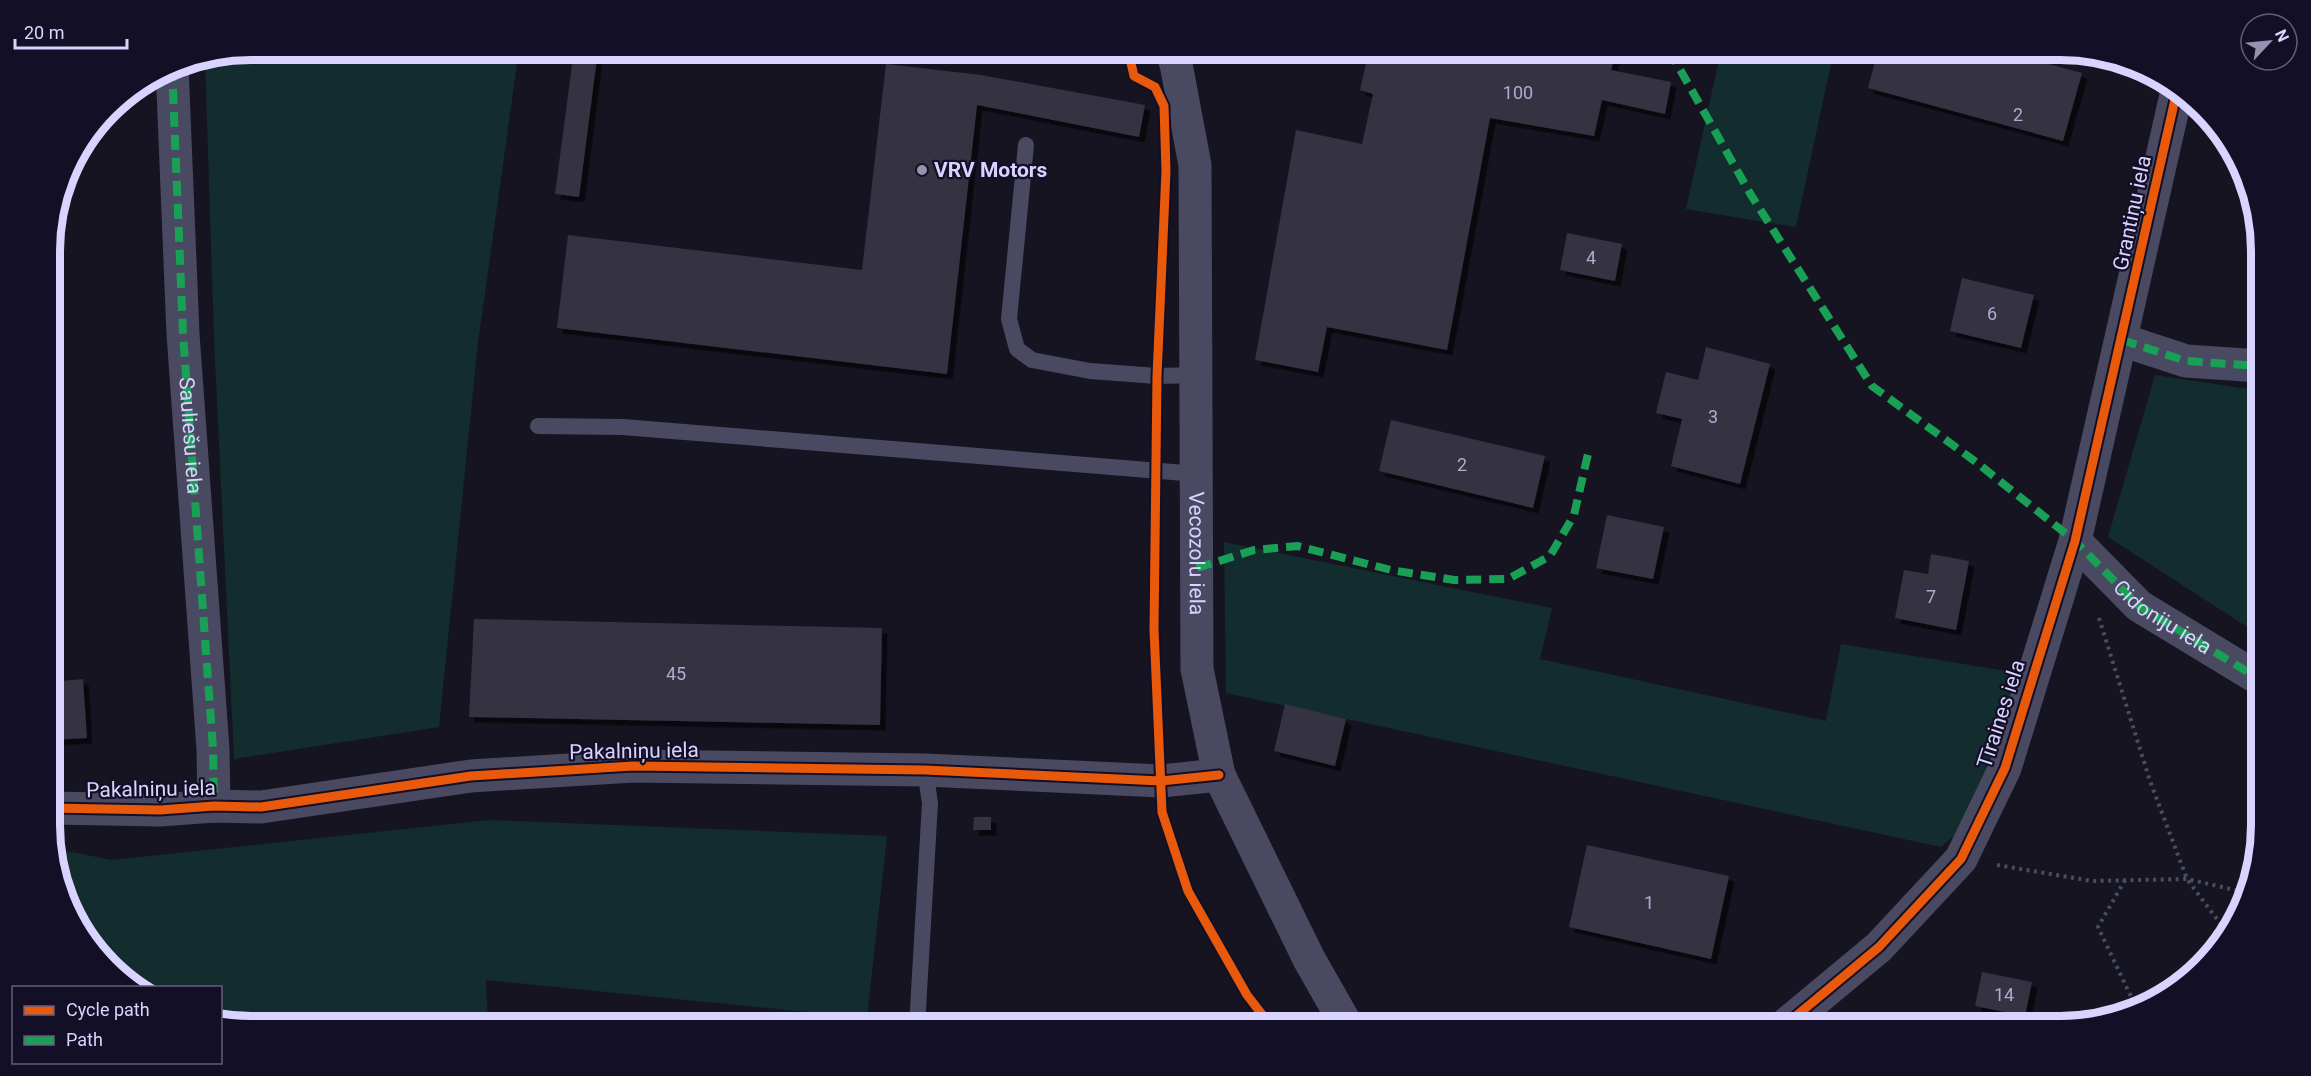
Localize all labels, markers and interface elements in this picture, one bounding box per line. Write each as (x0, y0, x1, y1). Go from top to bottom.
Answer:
scale bar (15, 12, 128, 50)
north arrow (2239, 12, 2299, 72)
text: 20 m (24, 22, 64, 43)
text: N (2271, 26, 2293, 45)
house number: 100 (1503, 82, 1533, 103)
house number: 2 (2013, 104, 2023, 125)
street label: Grantiņu iela (2108, 153, 2156, 273)
place label: VRV Motors (934, 158, 1048, 182)
marker: VRV Motors (915, 163, 929, 177)
house number: 4 (1586, 247, 1596, 268)
house number: 6 (1987, 303, 1997, 324)
street label: Sauliešu iela (174, 376, 207, 495)
house number: 3 (1708, 406, 1718, 427)
house number: 2 (1457, 454, 1467, 475)
street label: Vecozolu iela (1184, 491, 1209, 615)
street label: Cidoniju iela (2108, 575, 2216, 659)
house number: 7 (1926, 586, 1936, 607)
street label: Tīraines iela (1972, 657, 2030, 771)
house number: 45 (666, 663, 686, 684)
street label: Pakalniņu iela (569, 738, 699, 764)
street label: Pakalniņu iela (86, 776, 216, 802)
house number: 1 (1644, 892, 1654, 913)
house number: 14 (1994, 984, 2014, 1005)
legend (12, 986, 222, 1064)
text: Cycle path (66, 999, 150, 1020)
text: Path (66, 1029, 103, 1050)

